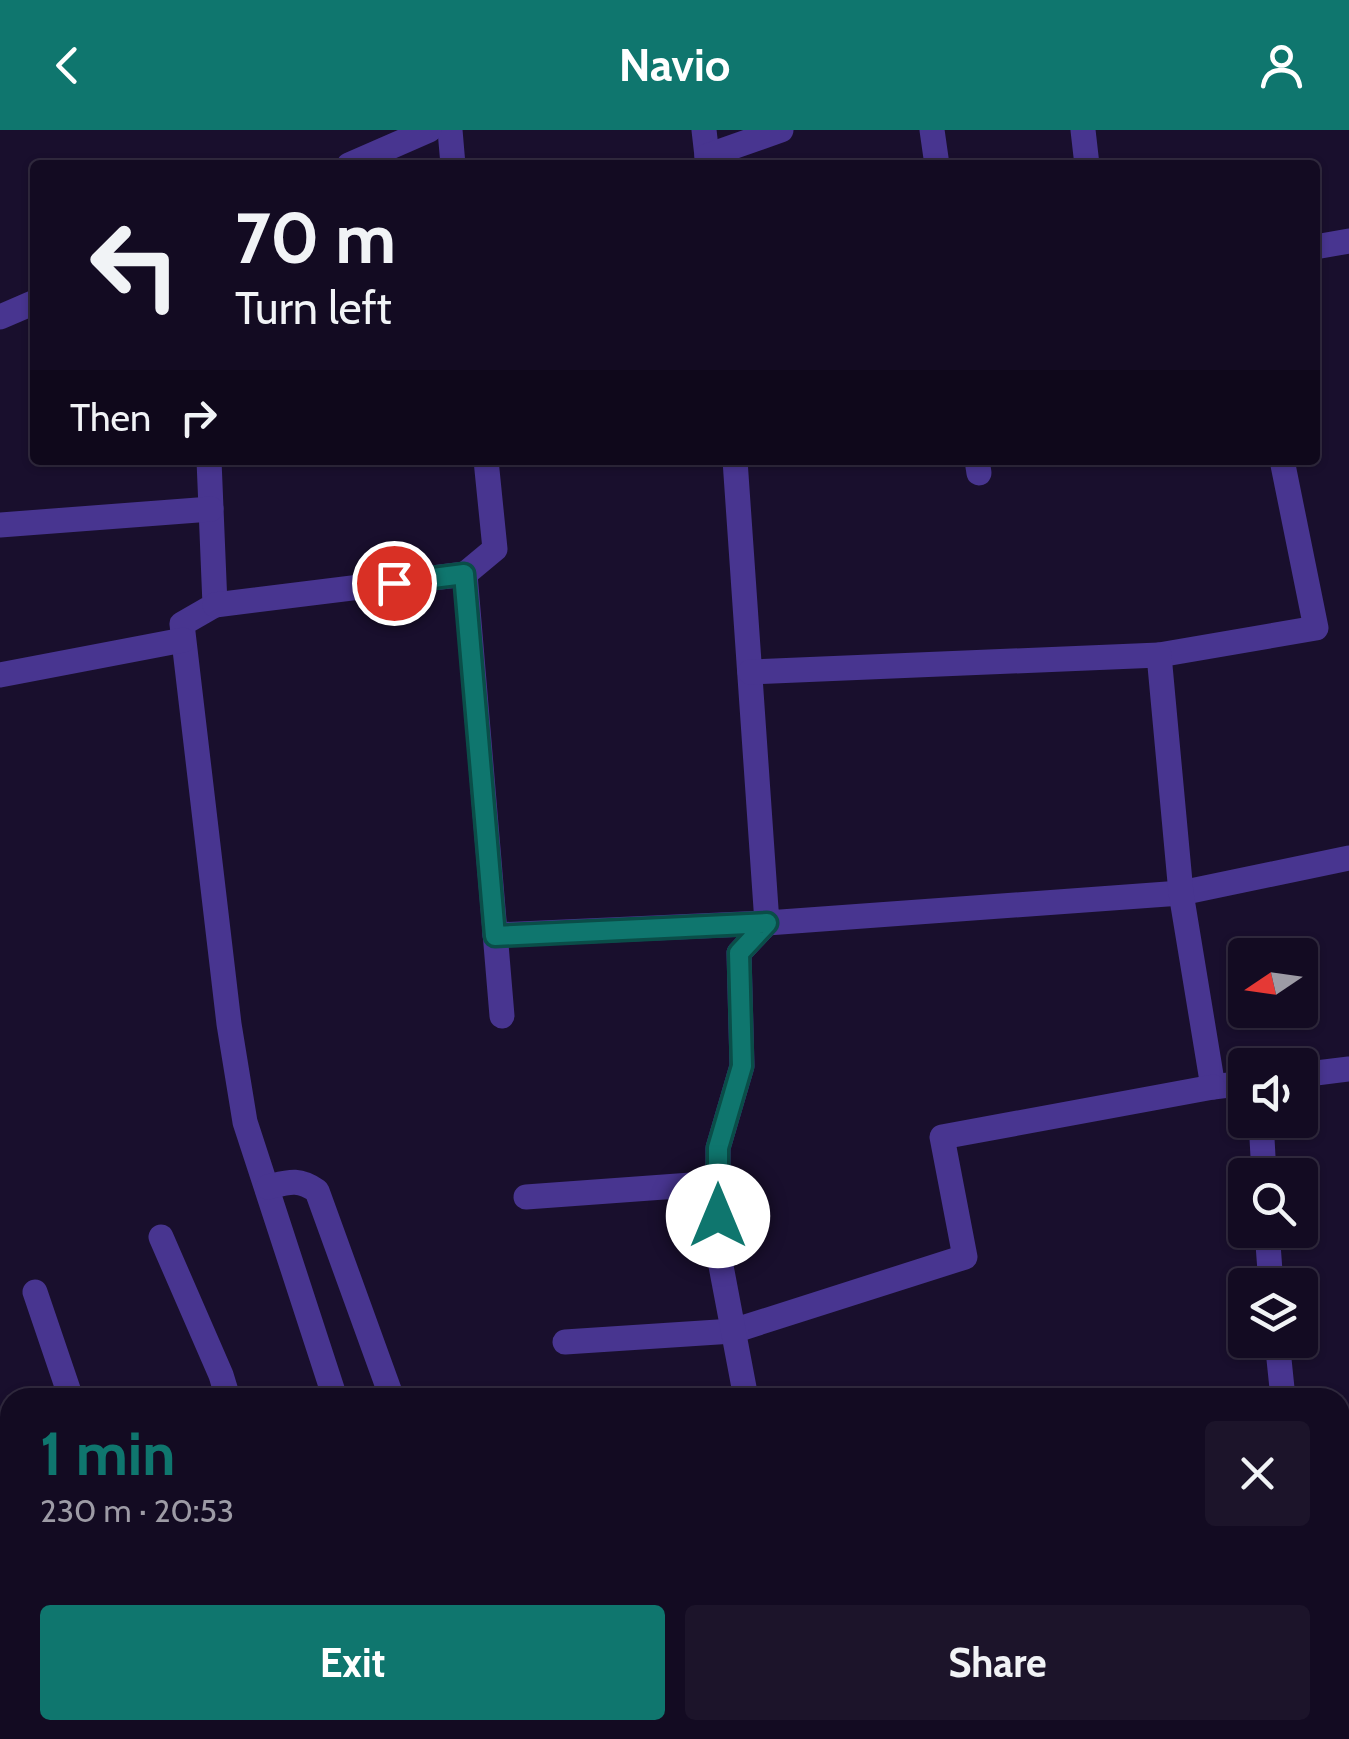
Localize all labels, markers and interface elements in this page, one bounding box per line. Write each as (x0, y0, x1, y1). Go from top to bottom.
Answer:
icon: back (40, 38, 95, 93)
text: Navio (619, 38, 730, 92)
icon: person (1254, 38, 1309, 93)
text: 70 m (235, 195, 396, 281)
icon: left (70, 200, 200, 330)
text: Turn left (235, 281, 392, 335)
icon: right (171, 390, 226, 445)
text: Then (70, 394, 151, 441)
pin (352, 541, 437, 626)
icon: arrive (367, 556, 422, 611)
north arrow (1228, 938, 1318, 1028)
map controls (1228, 938, 1318, 1358)
button: sound (1228, 1048, 1318, 1138)
button: search (1228, 1158, 1318, 1248)
position arrow (666, 1164, 770, 1268)
button: layers (1228, 1268, 1318, 1358)
text: 1 min (40, 1417, 175, 1490)
button: close (1205, 1421, 1310, 1526)
text: 230 m · 20:53 (40, 1491, 234, 1530)
button: Exit (40, 1605, 665, 1720)
button: Share (685, 1605, 1310, 1720)

